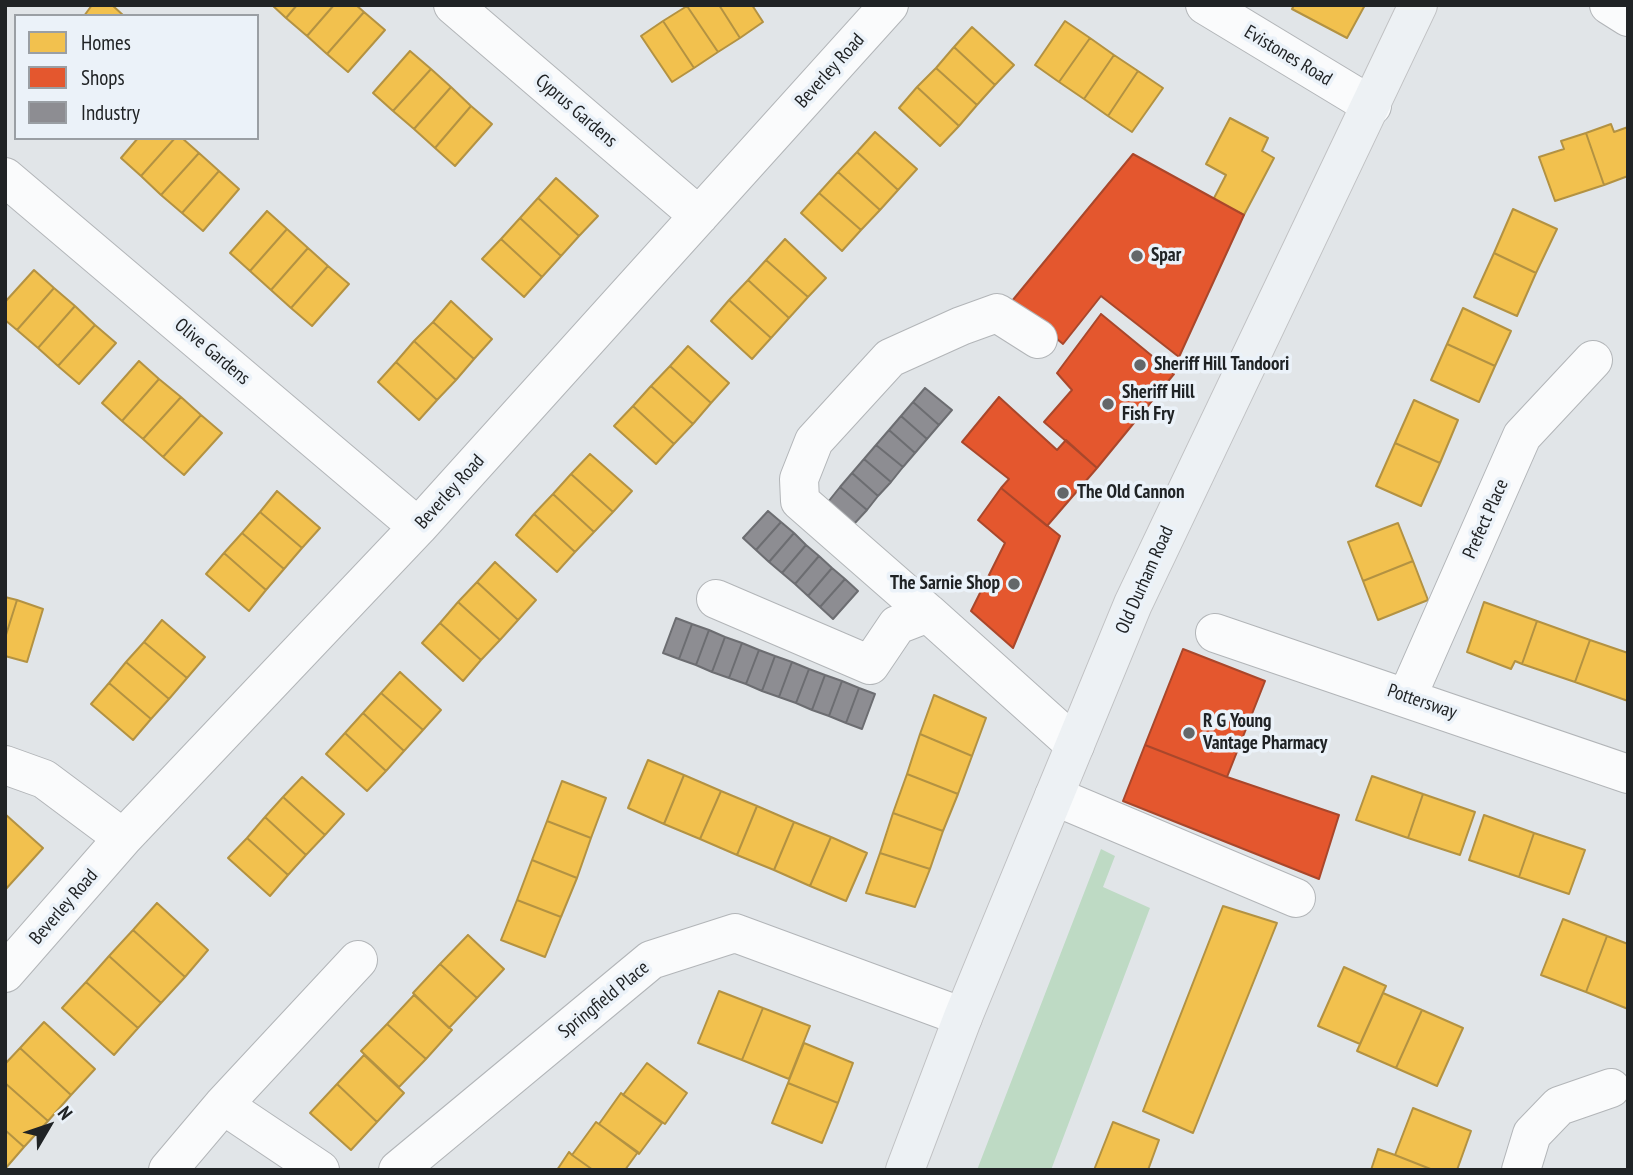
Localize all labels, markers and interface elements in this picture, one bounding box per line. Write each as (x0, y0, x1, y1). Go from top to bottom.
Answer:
legend (14, 14, 259, 140)
street label: Evistones Road (1240, 21, 1336, 91)
text: Homes (81, 29, 131, 56)
street label: Beverley Road (791, 29, 869, 113)
text: Shops (81, 64, 125, 91)
street label: Cyprus Gardens (531, 69, 621, 153)
text: Industry (81, 99, 140, 126)
place label: Spar (1151, 245, 1181, 267)
marker: Spar (1129, 248, 1145, 264)
street label: Olive Gardens (170, 314, 254, 390)
place label: Sheriff Hill Tandoori (1154, 354, 1289, 376)
marker: Sheriff Hill Tandoori (1132, 357, 1148, 373)
place label: Sheriff Hill Fish Fry (1122, 382, 1195, 426)
marker: Sheriff Hill Fish Fry (1100, 396, 1116, 412)
street label: Beverley Road (411, 450, 489, 534)
street label: Prefect Place (1458, 476, 1514, 562)
place label: The Old Cannon (1077, 482, 1184, 504)
marker: The Old Cannon (1055, 485, 1071, 501)
street label: Old Durham Road (1111, 523, 1179, 637)
place label: The Sarnie Shop (890, 573, 1000, 595)
marker: The Sarnie Shop (1006, 576, 1022, 592)
street label: Pottersway (1384, 680, 1460, 724)
place label: R G Young Vantage Pharmacy (1203, 711, 1327, 755)
marker: R G Young Vantage Pharmacy (1181, 725, 1197, 741)
street label: Beverley Road (25, 865, 103, 949)
street label: Springfield Place (554, 957, 654, 1043)
north arrow (14, 1091, 84, 1161)
text: N (53, 1101, 78, 1124)

